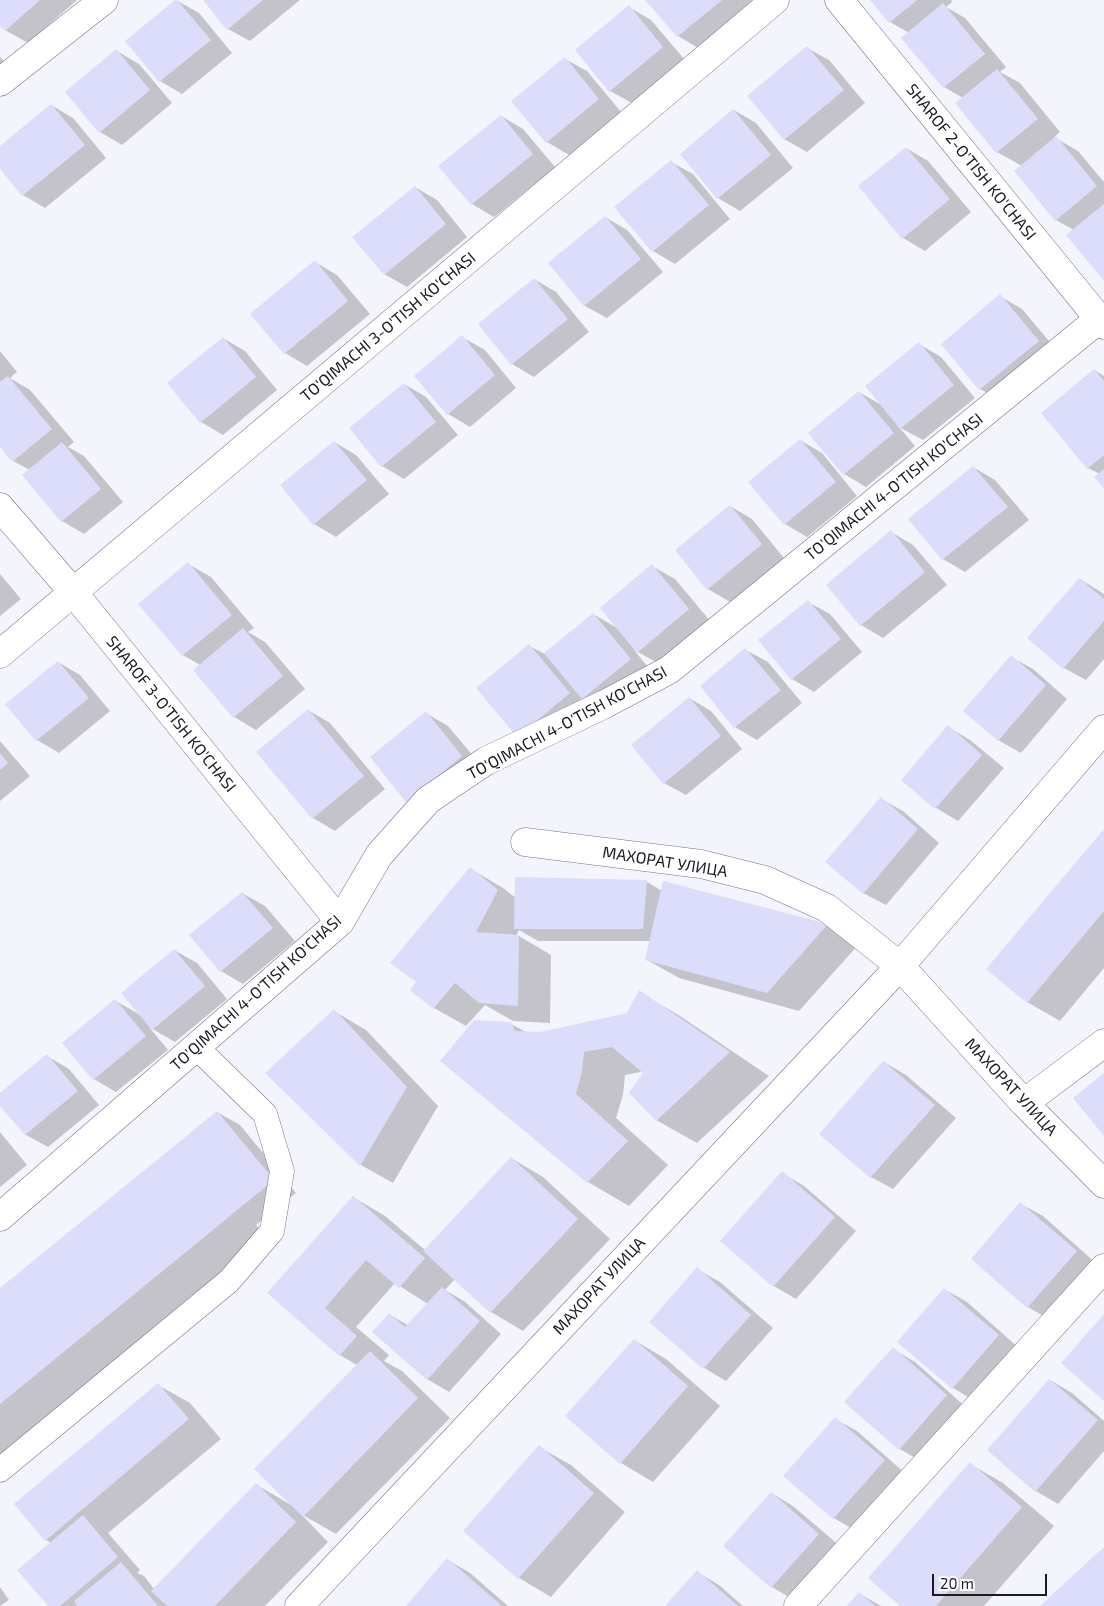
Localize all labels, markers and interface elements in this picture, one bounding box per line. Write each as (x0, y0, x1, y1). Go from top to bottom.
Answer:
street label: SHAROF 2-O'TISH KO'CHASI (902, 80, 1040, 244)
street label: TO'QIMACHI 3-O'TISH KO'CHASI (297, 248, 479, 406)
street label: TO'QIMACHI 4-O'TISH KO'CHASI (801, 409, 987, 565)
street label: SHAROF 3-O'TISH KO'CHASI (102, 632, 240, 796)
street label: TO'QIMACHI 4-O'TISH KO'CHASI (464, 662, 670, 784)
street label: МАХОРАТ УЛИЦА (601, 843, 729, 881)
street label: TO'QIMACHI 4-O'TISH KO'CHASI (167, 911, 345, 1075)
street label: МАХОРАТ УЛИЦА (961, 1034, 1061, 1140)
street label: МАХОРАТ УЛИЦА (549, 1233, 649, 1339)
scale bar (934, 1564, 1049, 1596)
text: 20 m (940, 1574, 974, 1592)

